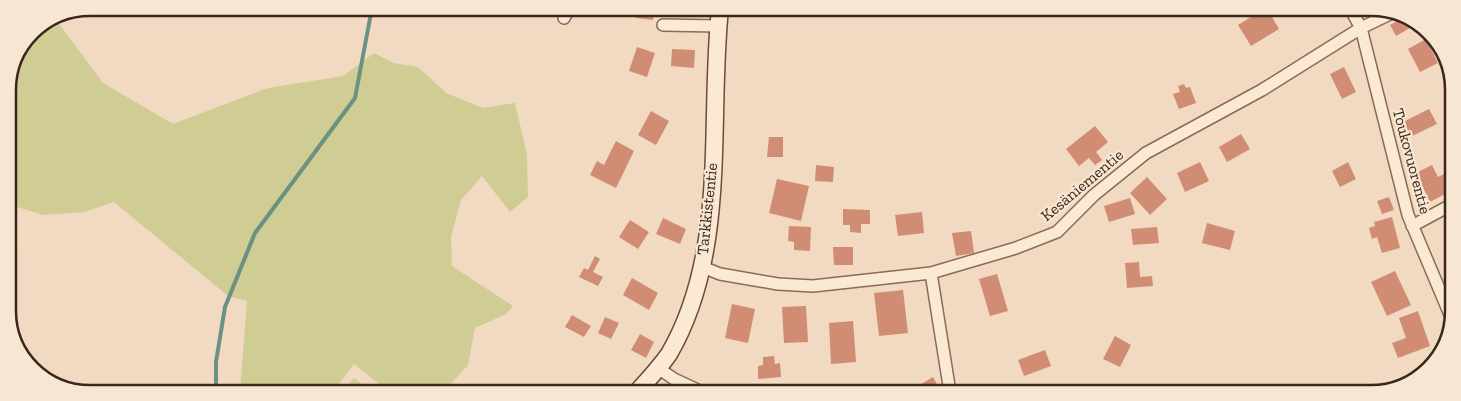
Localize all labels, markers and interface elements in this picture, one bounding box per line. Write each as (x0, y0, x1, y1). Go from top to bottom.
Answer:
street label: Toukovuorentie (1389, 106, 1435, 216)
street label: Kesäniementie (1037, 145, 1127, 225)
street label: Tarkkistentie (693, 162, 721, 256)

